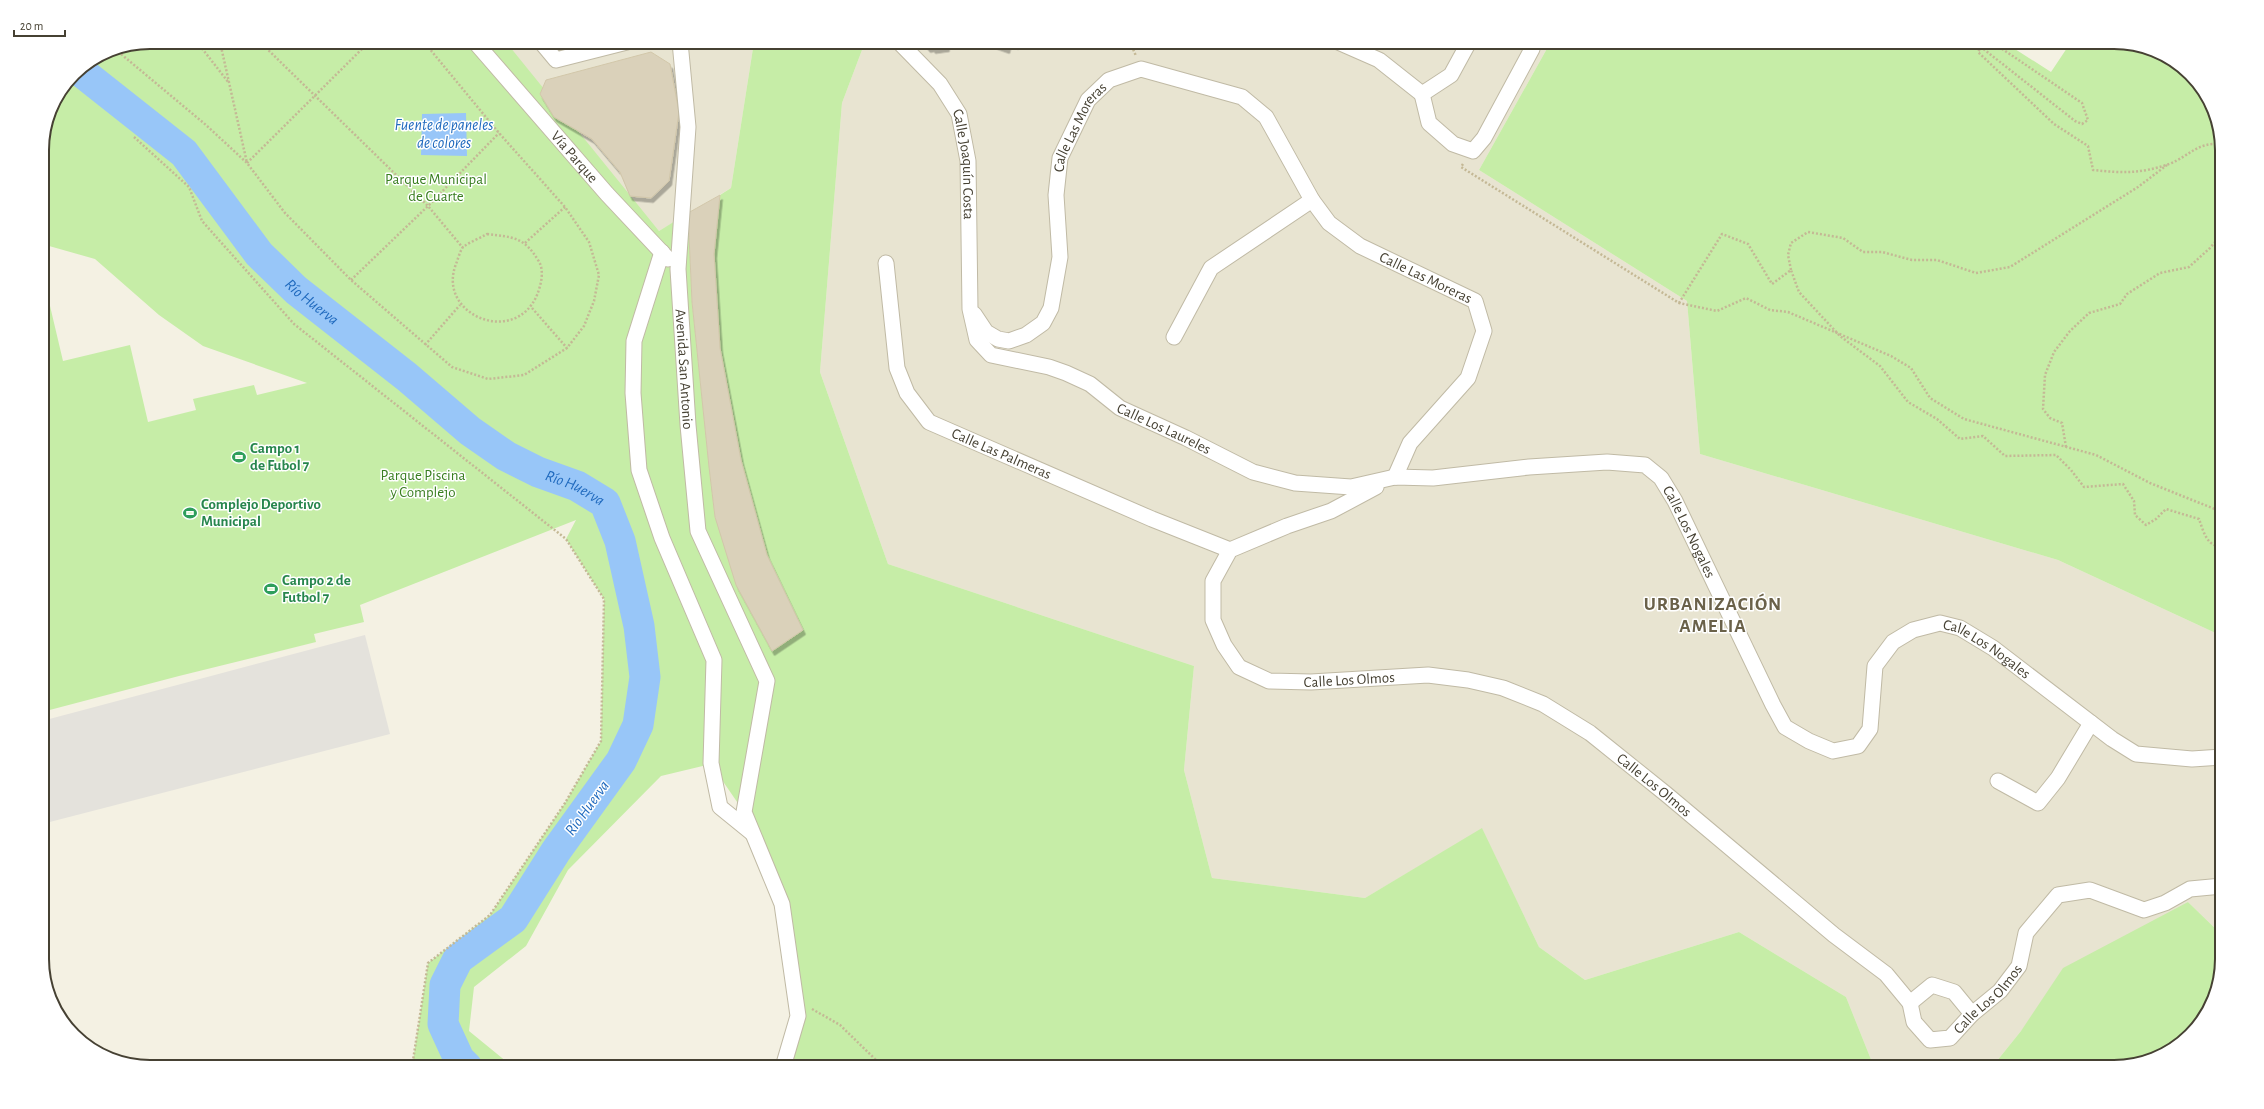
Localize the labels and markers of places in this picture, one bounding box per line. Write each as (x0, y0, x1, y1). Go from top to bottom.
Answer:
place label: Campo 1 de Fubol 7 (250, 441, 310, 473)
sports icon: Campo 1 de Fubol 7 (231, 449, 247, 465)
place label: Complejo Deportivo Municipal (201, 497, 321, 529)
sports icon: Complejo Deportivo Municipal (182, 505, 198, 521)
place label: Campo 2 de Futbol 7 (282, 573, 351, 605)
sports icon: Campo 2 de Futbol 7 (263, 581, 279, 597)

